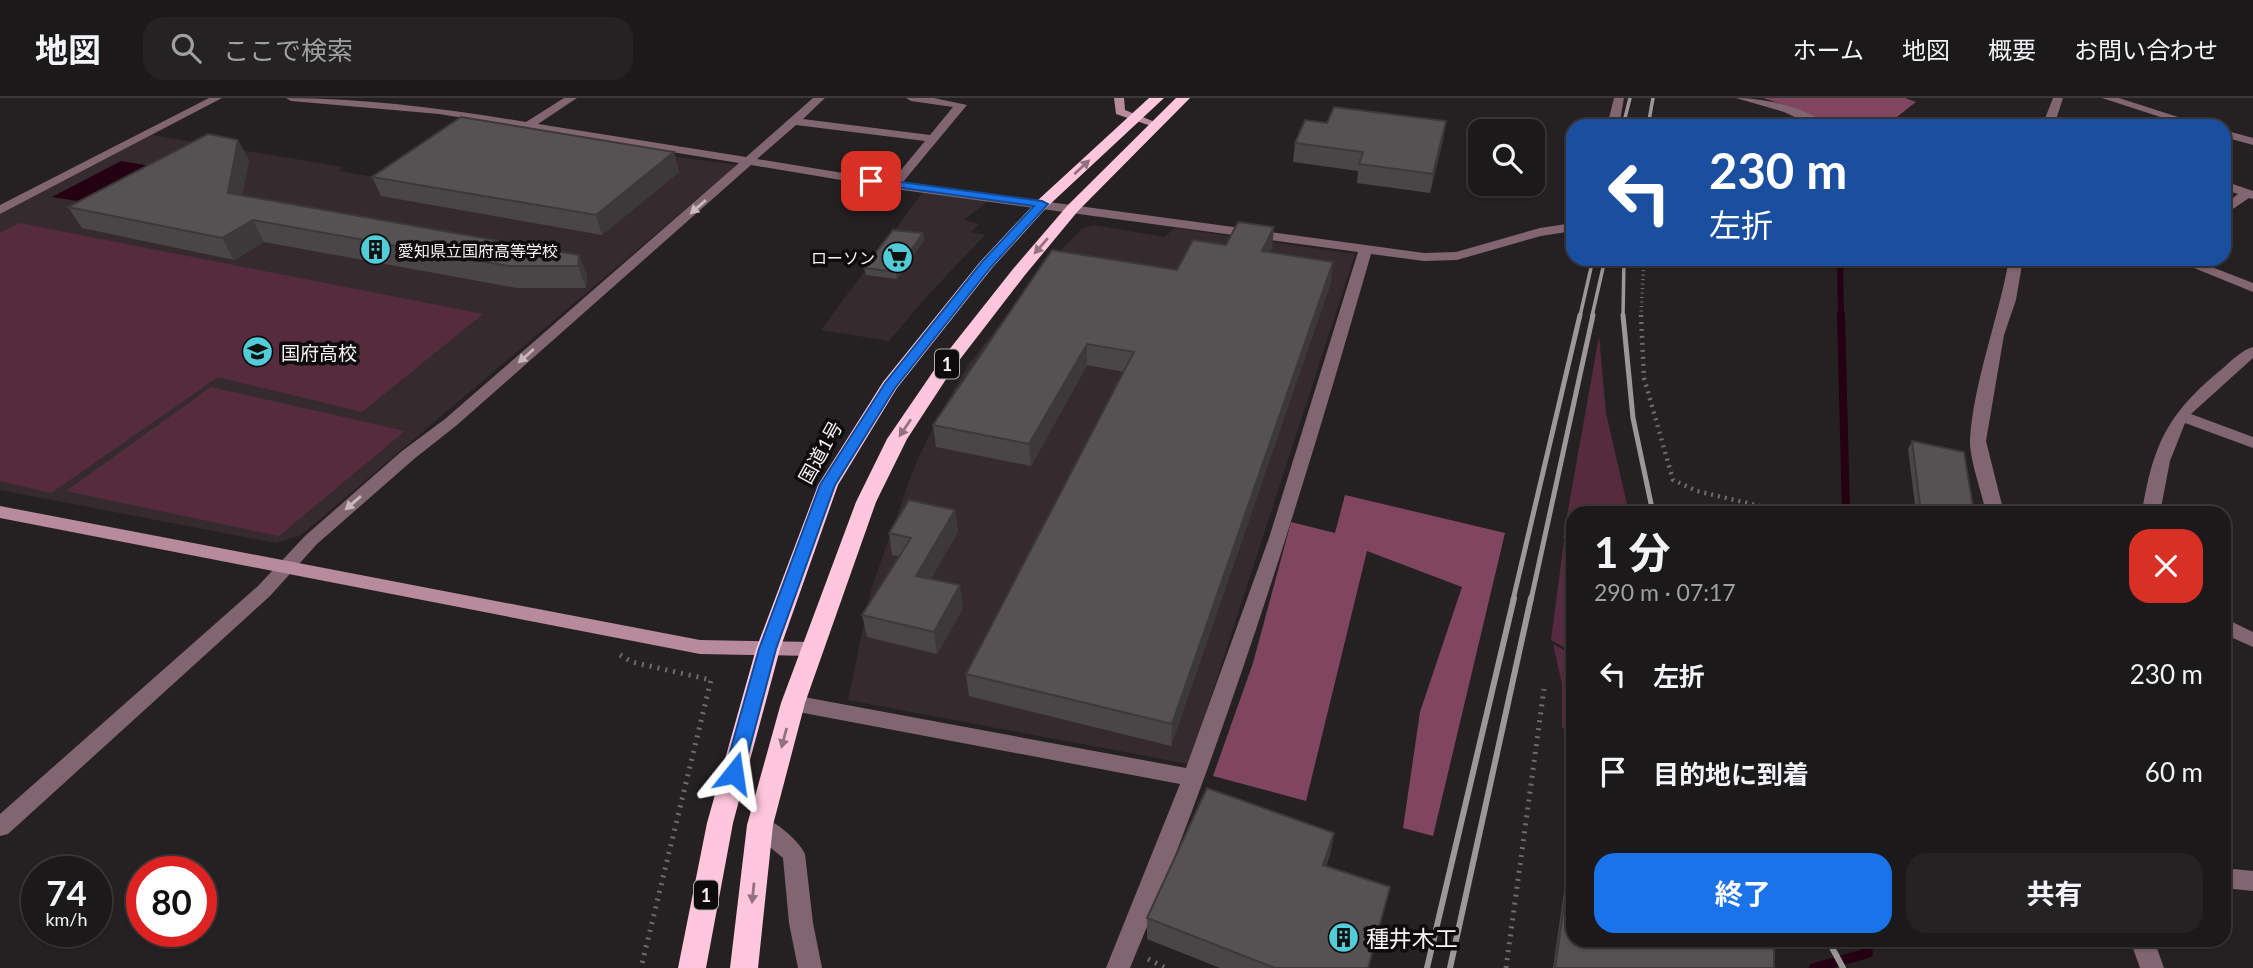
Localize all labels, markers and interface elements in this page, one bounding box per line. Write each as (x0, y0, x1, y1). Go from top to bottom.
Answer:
search box (143, 17, 633, 80)
text: 地図 (35, 29, 101, 69)
icon: search (167, 29, 205, 67)
text: ここで検索 (223, 34, 353, 66)
text: ホーム (1793, 35, 1864, 64)
text: 地図 (1902, 35, 1950, 64)
text: 概要 (1988, 35, 2036, 64)
text: お問い合わせ (2074, 35, 2218, 64)
map controls (1468, 119, 1545, 196)
button: search (1468, 119, 1545, 196)
text: 230 m (1709, 141, 1847, 199)
icon: left (1594, 147, 1685, 238)
pin (841, 151, 901, 211)
one-way arrow (1073, 160, 1090, 176)
icon: arrive (852, 162, 890, 200)
one-way arrow (689, 199, 707, 215)
text: 左折 (1709, 205, 1773, 244)
building icon: 愛知県立国府高等学校 (358, 233, 392, 267)
one-way arrow (1033, 237, 1049, 255)
supermarket icon: ローソン (881, 240, 915, 274)
place label: 愛知県立国府高等学校 (398, 241, 558, 260)
place label: ローソン (811, 248, 875, 267)
school or university icon: 国府高校 (241, 335, 275, 369)
place label: 国府高校 (281, 341, 357, 364)
one-way arrow (518, 347, 535, 363)
road number: 1 (935, 350, 959, 378)
street label: 国道1号 (793, 417, 847, 487)
one-way arrow (898, 418, 911, 438)
one-way arrow (345, 495, 362, 510)
text: 1 分 (1594, 527, 1671, 577)
button: close (2129, 529, 2203, 603)
text: 290 m · 07:17 (1594, 578, 1736, 606)
icon: left (1594, 655, 1632, 693)
text: 230 m (2130, 658, 2203, 690)
text: 左折 (1653, 660, 1705, 692)
one-way arrow (778, 728, 788, 749)
position arrow (697, 736, 771, 810)
icon: arrive (1594, 753, 1632, 791)
text: 60 m (2145, 756, 2203, 788)
text: 目的地に到着 (1653, 758, 1809, 790)
button: 終了 (1594, 853, 1892, 933)
button: 共有 (1906, 853, 2203, 933)
speed limit sign: 80 (126, 856, 217, 947)
text: 74 (46, 871, 87, 913)
road number: 1 (694, 880, 718, 910)
one-way arrow (747, 882, 758, 904)
text: km/h (45, 908, 88, 930)
building icon: 種井木工 (1326, 921, 1360, 955)
place label: 種井木工 (1366, 924, 1458, 952)

